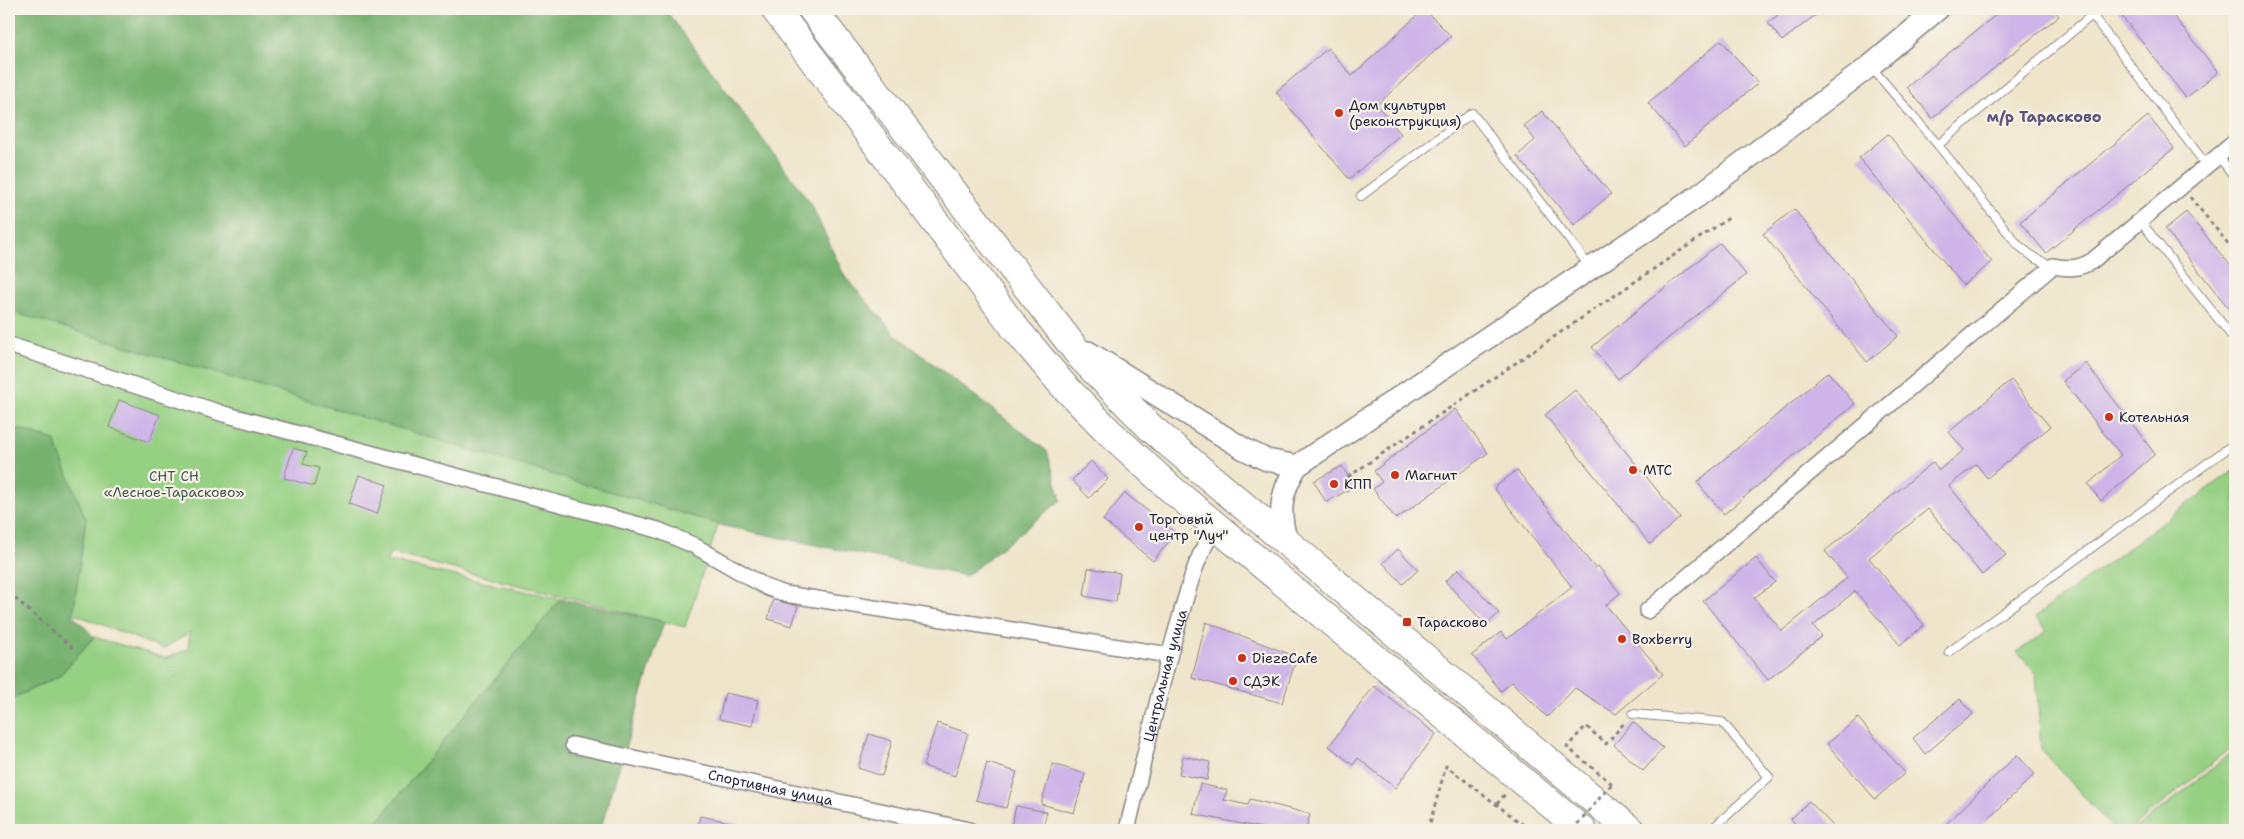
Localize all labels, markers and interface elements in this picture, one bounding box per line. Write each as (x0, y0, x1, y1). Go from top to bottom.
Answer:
place label: Дом культуры (реконструкция) (1349, 96, 1461, 130)
marker: Дом культуры (реконструкция) (1333, 107, 1345, 119)
district label: м/р Тарасково (1986, 107, 2102, 127)
place label: Котельная (2119, 408, 2189, 426)
marker: Котельная (2103, 411, 2115, 423)
place label: МТС (1643, 461, 1672, 479)
marker: МТС (1627, 464, 1639, 476)
place label: Магнит (1405, 466, 1458, 484)
park label: СНТ СН «Лесное-Тарасково» (104, 467, 244, 501)
marker: Магнит (1389, 469, 1401, 481)
place label: КПП (1344, 475, 1372, 493)
marker: КПП (1328, 478, 1340, 490)
place label: Торговый центр "Луч" (1149, 510, 1229, 544)
marker: Торговый центр "Луч" (1133, 521, 1145, 533)
street label: Центральная улица (1139, 607, 1191, 744)
place label: Тарасково (1417, 613, 1488, 631)
marker: Тарасково (1401, 616, 1413, 628)
place label: Boxberry (1632, 630, 1692, 648)
marker: Boxberry (1616, 633, 1628, 645)
place label: DiezeCafe (1252, 649, 1318, 667)
marker: DiezeCafe (1236, 652, 1248, 664)
place label: СДЭК (1243, 672, 1280, 690)
marker: СДЭК (1227, 675, 1239, 687)
street label: Спортивная улица (706, 765, 835, 810)

